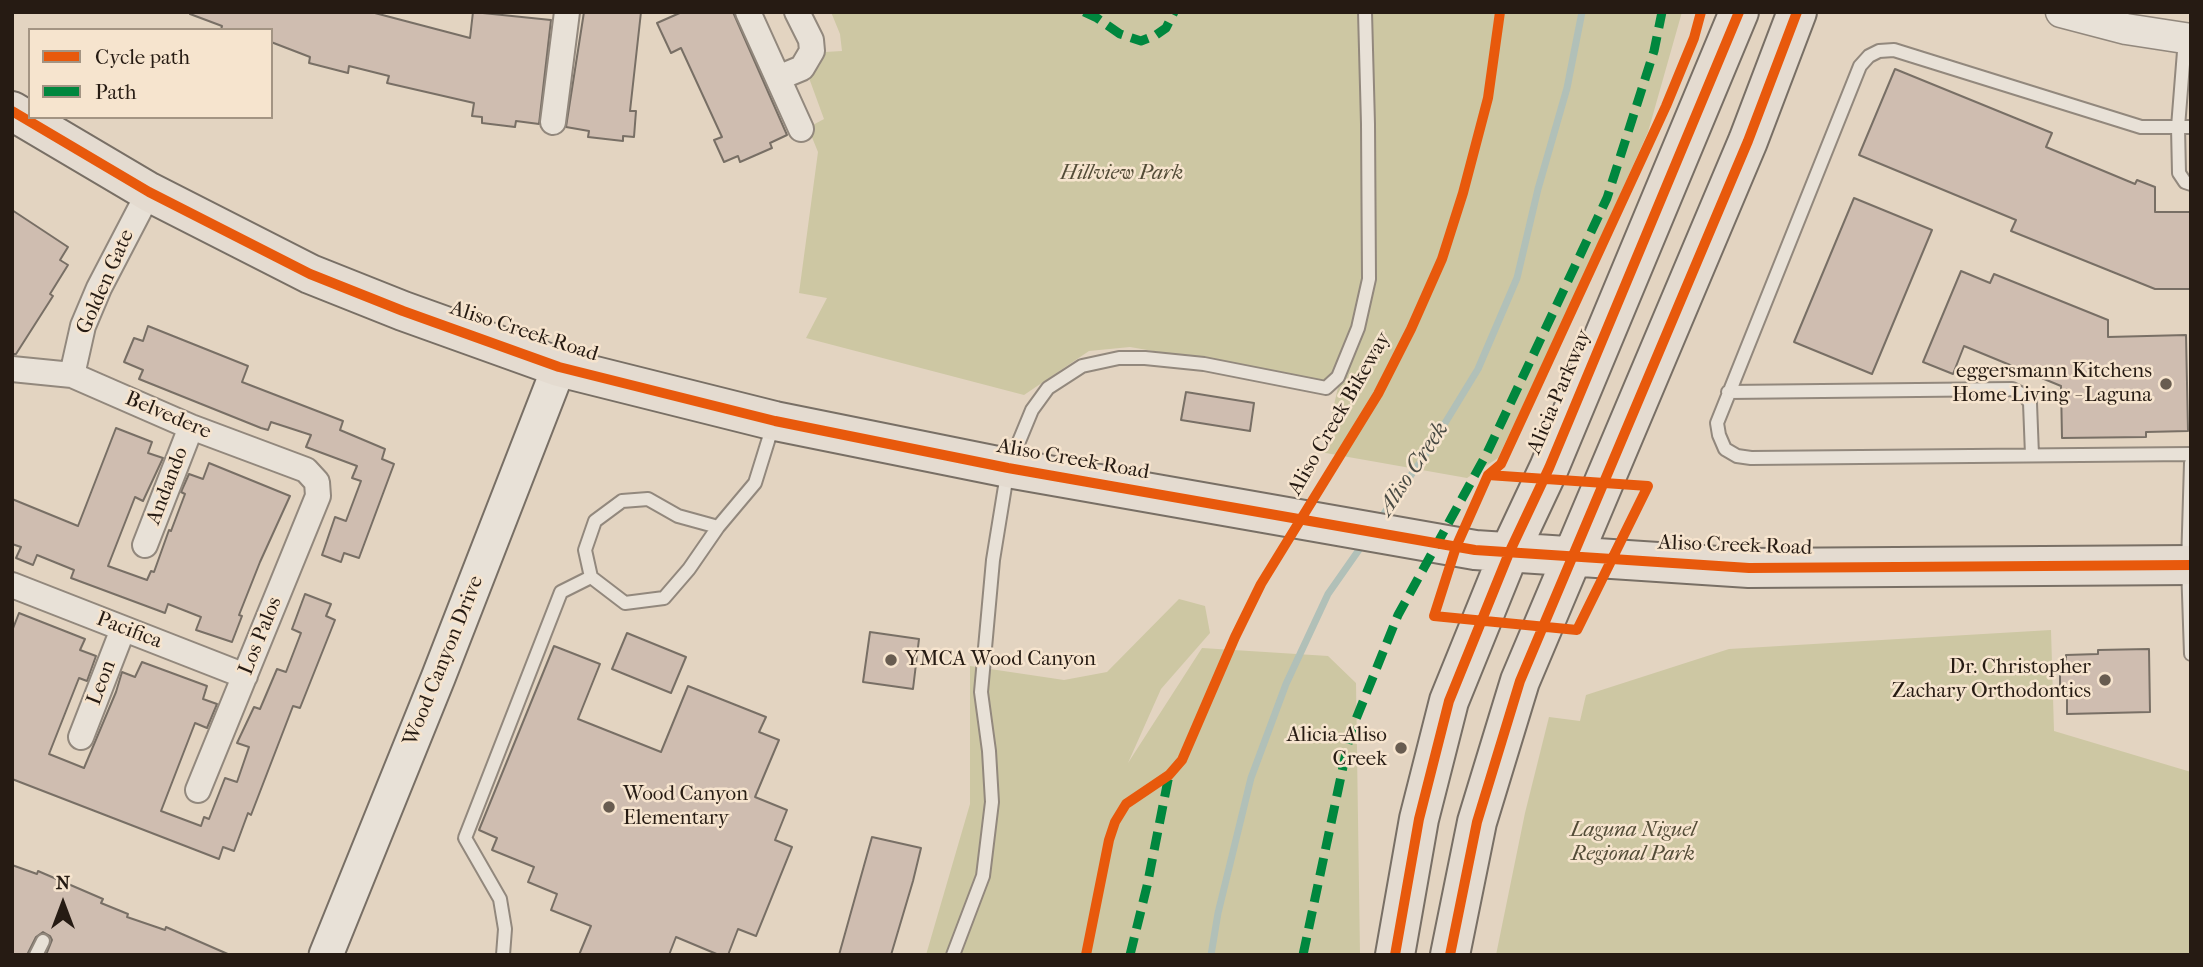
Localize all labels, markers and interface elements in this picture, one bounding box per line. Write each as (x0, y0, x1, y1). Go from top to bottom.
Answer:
legend (28, 28, 273, 119)
text: Cycle path (95, 45, 190, 69)
text: Path (95, 80, 136, 104)
park label: Hillview Park (1061, 161, 1183, 187)
street label: Golden Gate (72, 226, 140, 338)
street label: Aliso Creek Road (447, 296, 601, 368)
street label: Alicia Parkway (1522, 326, 1598, 458)
street label: Aliso Creek Bikeway (1283, 328, 1397, 500)
place label: eggersmann Kitchens Home Living - Laguna (1952, 359, 2152, 409)
marker: eggersmann Kitchens Home Living - Laguna (2158, 376, 2174, 392)
street label: Belvedere (121, 387, 215, 445)
water label: Aliso Creek (1373, 417, 1455, 521)
street label: Aliso Creek Road (995, 434, 1151, 486)
street label: Andando (142, 444, 194, 528)
street label: Aliso Creek Road (1658, 531, 1812, 561)
street label: Wood Canyon Drive (398, 572, 490, 750)
street label: Los Palos (234, 593, 288, 679)
street label: Pacifica (93, 607, 165, 655)
place label: YMCA Wood Canyon (905, 647, 1096, 673)
marker: YMCA Wood Canyon (883, 652, 899, 668)
place label: Dr. Christopher Zachary Orthodontics (1892, 655, 2091, 705)
street label: Leon (82, 657, 122, 709)
marker: Dr. Christopher Zachary Orthodontics (2097, 672, 2113, 688)
place label: Alicia-Aliso Creek (1287, 723, 1387, 773)
marker: Alicia-Aliso Creek (1393, 740, 1409, 756)
place label: Wood Canyon Elementary (623, 782, 748, 832)
marker: Wood Canyon Elementary (601, 799, 617, 815)
park label: Laguna Niguel Regional Park (1570, 818, 1696, 868)
north arrow (28, 869, 98, 939)
text: N (56, 872, 70, 894)

